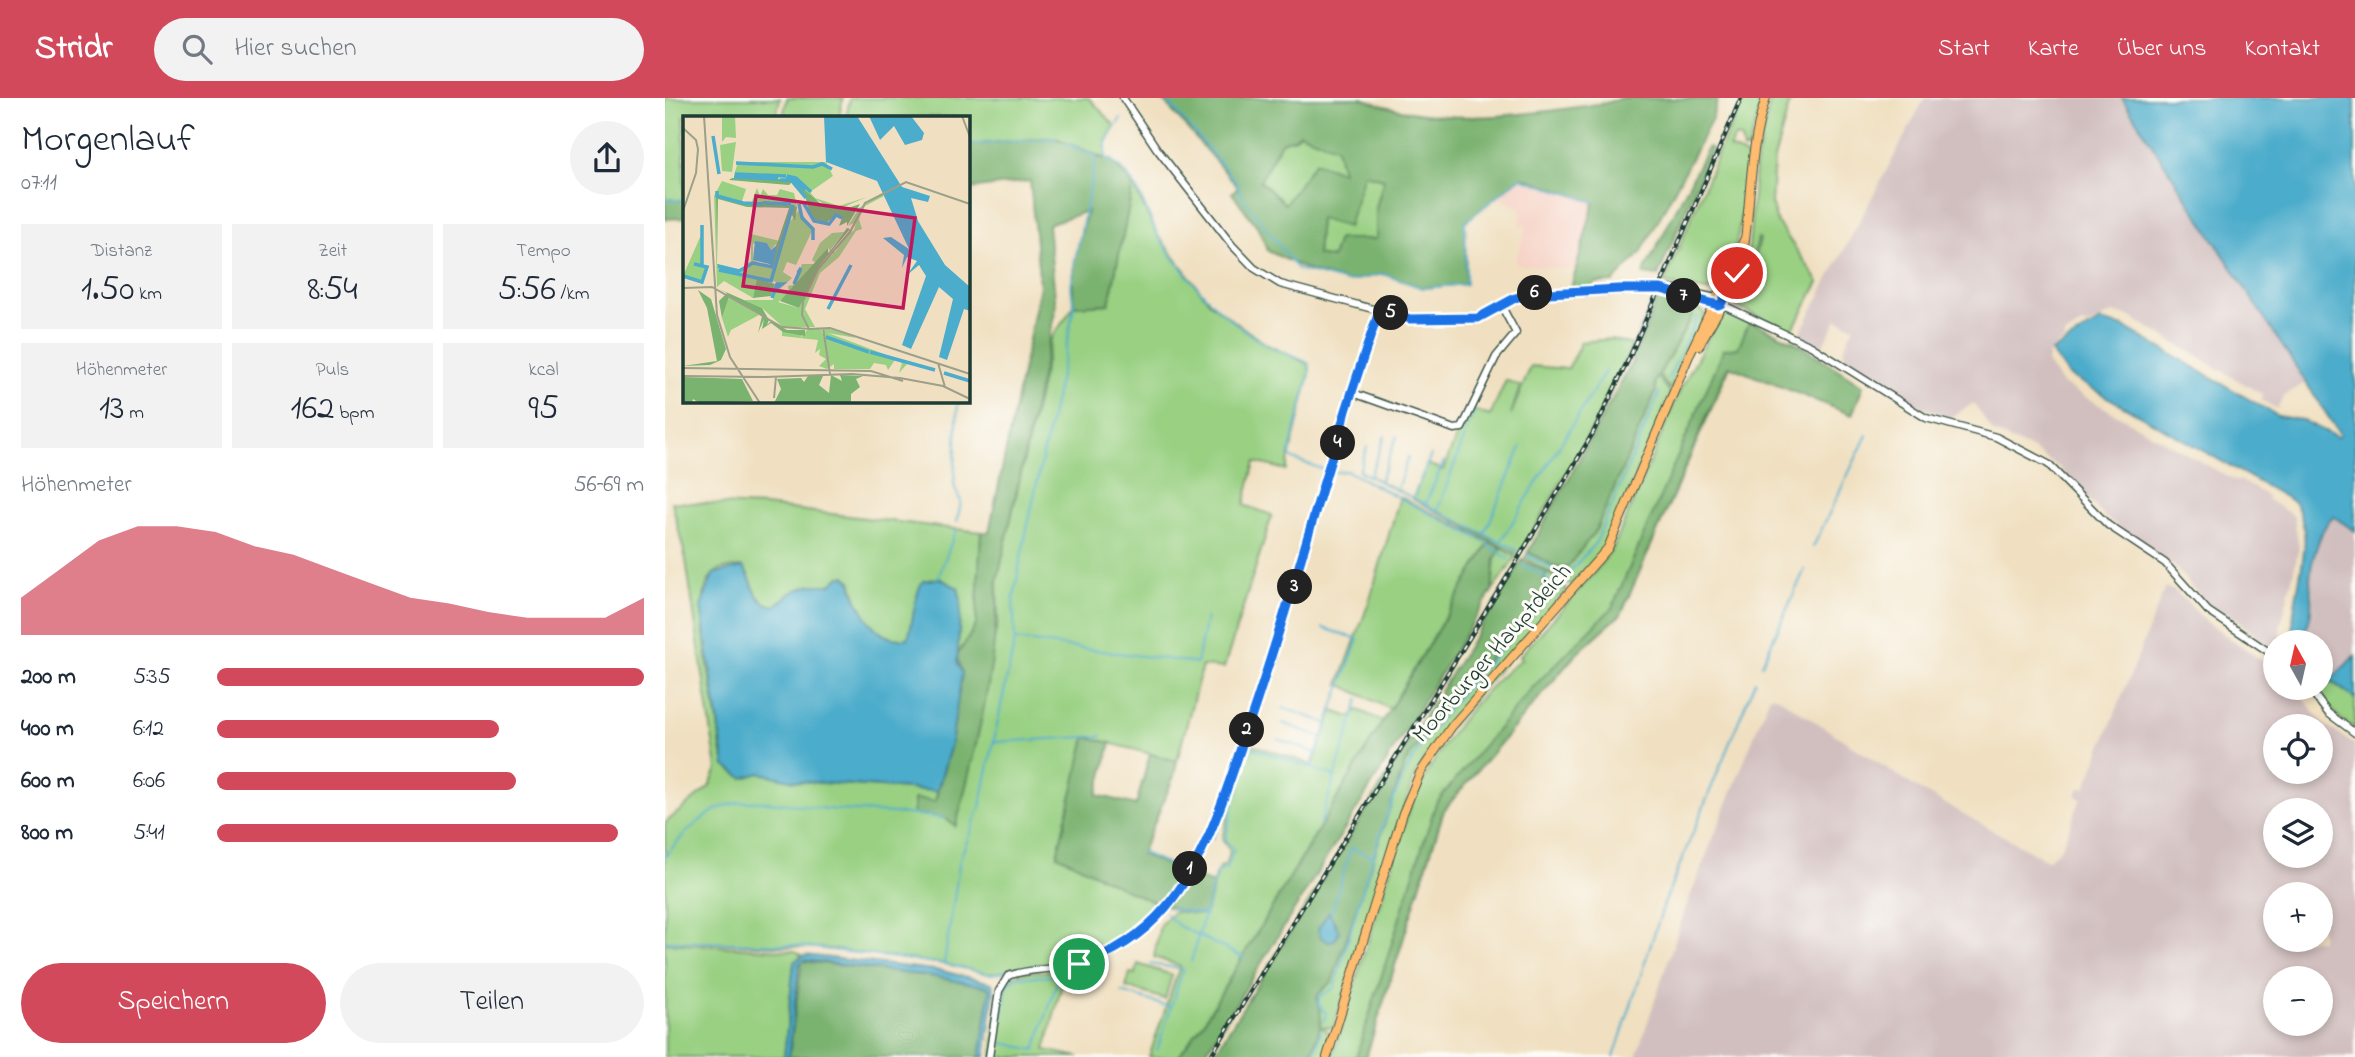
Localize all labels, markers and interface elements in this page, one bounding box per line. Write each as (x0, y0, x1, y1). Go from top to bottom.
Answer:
search box (154, 18, 644, 81)
text: Stridr (35, 25, 112, 73)
icon: search (178, 30, 216, 68)
text: Hier suchen (234, 30, 357, 68)
text: Start (1938, 32, 1990, 67)
text: Karte (2028, 32, 2079, 67)
text: Über uns (2117, 32, 2206, 67)
text: Kontakt (2244, 32, 2320, 67)
text: Morgenlauf (21, 113, 195, 169)
inset map (683, 116, 969, 402)
button: share (570, 121, 644, 195)
text: 07:11 (21, 167, 57, 200)
text: Distanz (91, 238, 152, 265)
text: Zeit (318, 238, 347, 265)
text: Tempo (516, 238, 571, 265)
pin (1707, 243, 1767, 303)
icon: check (1718, 254, 1756, 292)
text: 1.50 (81, 265, 134, 316)
text: 8:54 (307, 265, 358, 316)
text: 5:56 (497, 265, 556, 316)
pin: 6 (1517, 276, 1553, 310)
pin: 7 (1667, 278, 1701, 314)
text: 6 (1530, 279, 1539, 306)
text: km (134, 281, 162, 308)
text: /km (556, 281, 590, 308)
text: 7 (1680, 282, 1687, 309)
pin: 5 (1373, 296, 1409, 330)
text: 5 (1385, 299, 1396, 326)
text: Höhenmeter (76, 357, 167, 384)
text: Puls (316, 357, 349, 384)
text: kcal (528, 357, 559, 384)
text: 13 (99, 384, 125, 435)
text: 162 (291, 384, 335, 435)
text: 95 (528, 384, 559, 435)
text: m (125, 400, 144, 427)
text: bpm (335, 400, 374, 427)
pin: 4 (1321, 426, 1355, 460)
text: 4 (1334, 429, 1341, 456)
text: Höhenmeter (21, 469, 132, 502)
text: 56–69 m (573, 469, 644, 502)
street label: Moorburger Hauptdeich (1405, 556, 1581, 752)
pin: 3 (1277, 570, 1313, 604)
text: 3 (1291, 573, 1298, 600)
north arrow (2263, 630, 2333, 700)
map controls (2263, 630, 2333, 1036)
text: 200 m (21, 661, 76, 694)
text: 5:35 (133, 661, 171, 694)
pin: 2 (1229, 712, 1265, 748)
text: 400 m (21, 713, 74, 746)
text: 6:12 (133, 713, 164, 746)
button: locate (2263, 714, 2333, 784)
text: 2 (1242, 716, 1251, 743)
text: 600 m (21, 765, 75, 798)
text: 6:06 (133, 765, 165, 798)
button: layers (2263, 798, 2333, 868)
text: 800 m (21, 817, 73, 850)
text: 5:41 (133, 817, 165, 850)
pin: 1 (1173, 852, 1207, 886)
text: 1 (1186, 855, 1193, 882)
button: + (2263, 882, 2333, 952)
pin (1049, 934, 1109, 994)
icon: arrive (1060, 945, 1098, 983)
button: Speichern (21, 963, 326, 1043)
button: Teilen (340, 963, 644, 1043)
button: − (2263, 966, 2333, 1036)

